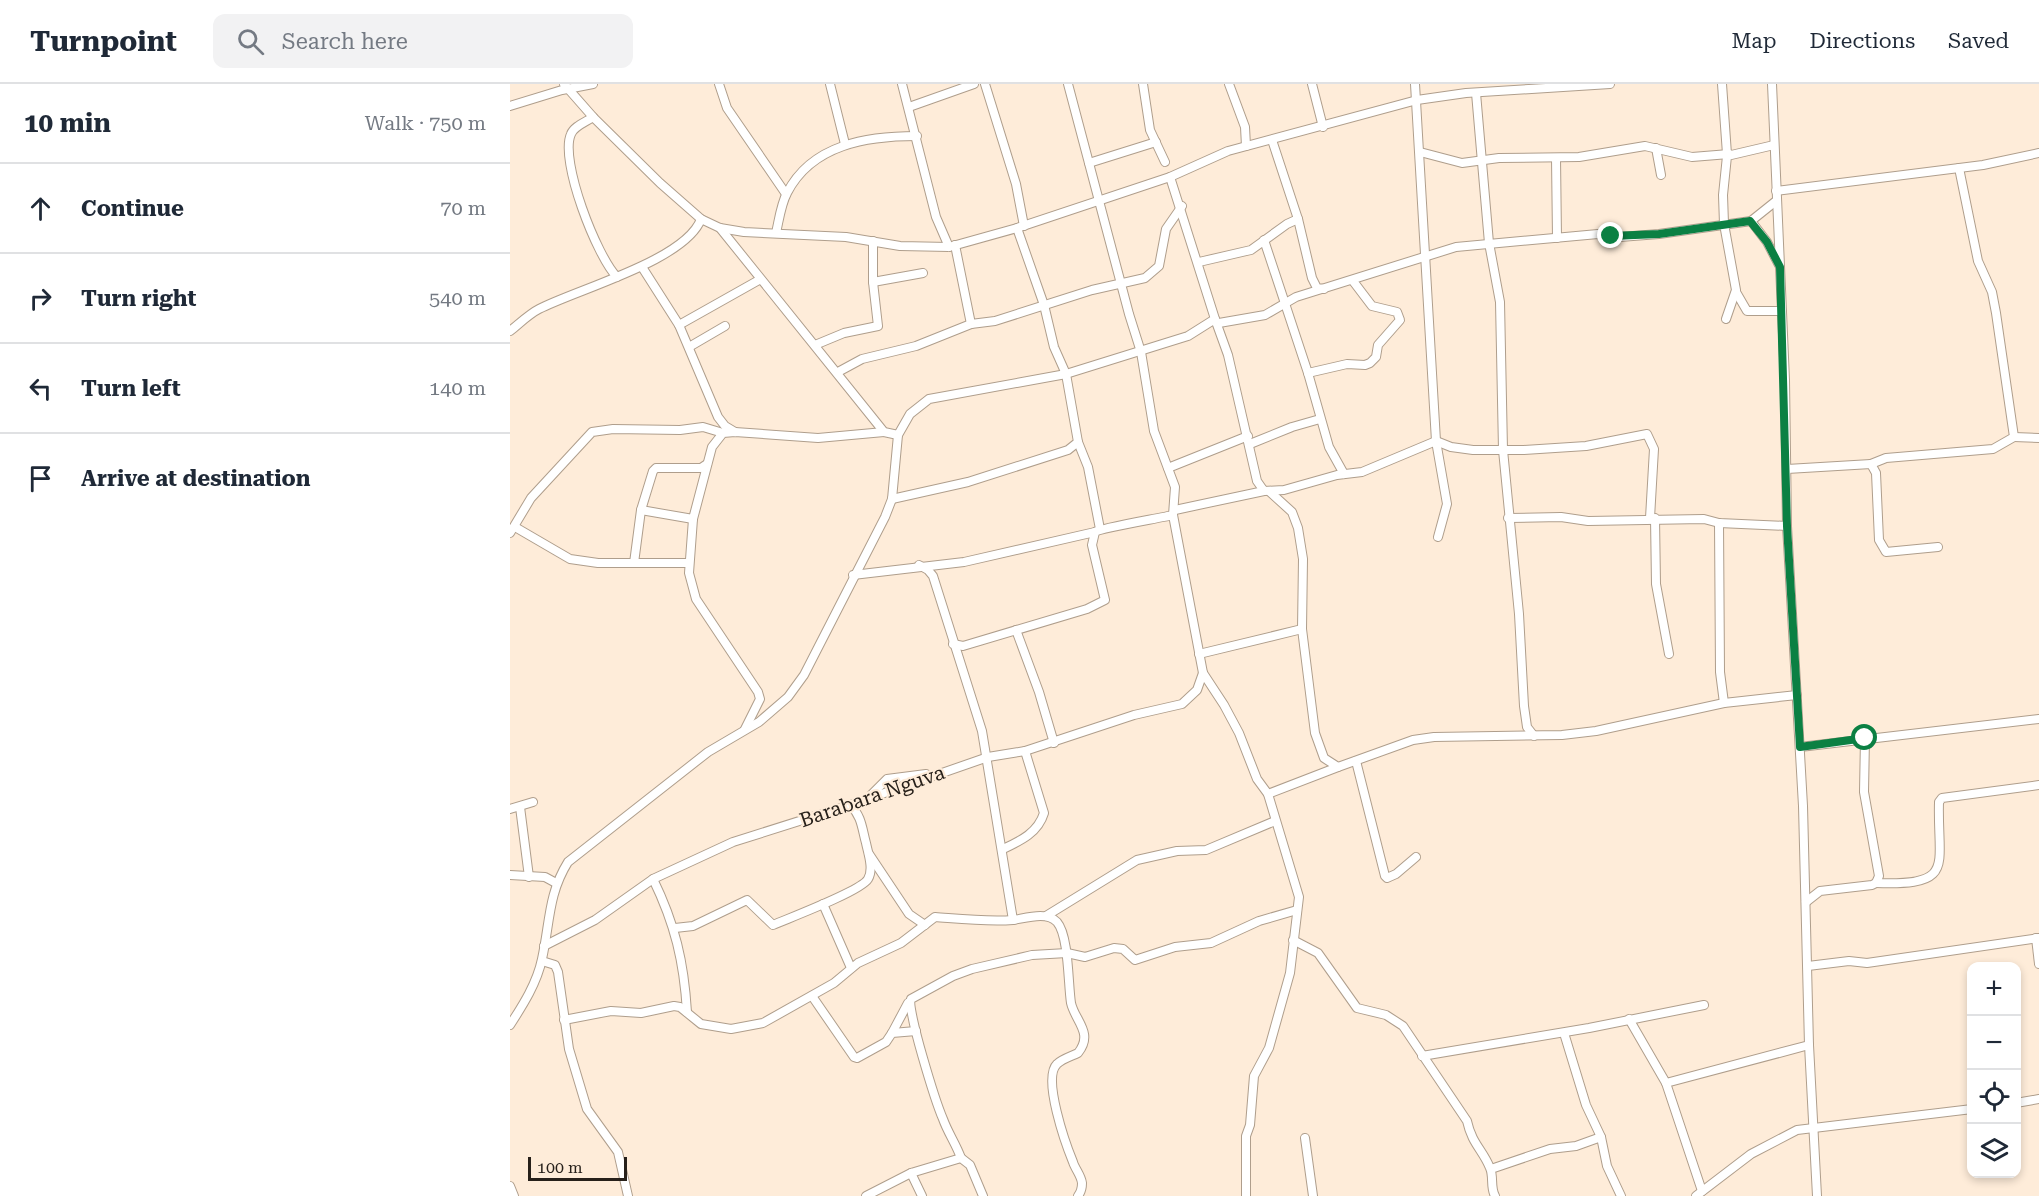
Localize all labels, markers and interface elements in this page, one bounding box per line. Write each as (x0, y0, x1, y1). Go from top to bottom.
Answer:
search box (213, 14, 633, 68)
text: Turnpoint (30, 25, 177, 58)
icon: search (234, 25, 267, 58)
text: Search here (282, 29, 408, 54)
text: Map (1732, 29, 1776, 53)
text: Directions (1809, 29, 1915, 53)
text: Saved (1948, 29, 2009, 53)
text: 10 min (24, 108, 111, 138)
text: Walk · 750 m (365, 111, 486, 135)
icon: ahead (24, 192, 57, 225)
text: Continue (81, 196, 184, 221)
text: 70 m (440, 196, 486, 220)
route end (1597, 222, 1623, 248)
icon: right (24, 282, 57, 315)
text: Turn right (81, 286, 196, 311)
text: 540 m (429, 286, 486, 310)
icon: left (24, 372, 57, 405)
text: Turn left (81, 376, 181, 401)
text: 140 m (429, 376, 486, 400)
icon: arrive (24, 462, 57, 495)
text: Arrive at destination (81, 466, 310, 491)
route start (1851, 724, 1877, 750)
street label: Barabara Nguva (796, 760, 948, 832)
map controls (1967, 962, 2021, 1178)
button: + (1967, 962, 2021, 1016)
button: − (1967, 1016, 2021, 1070)
button: locate (1967, 1070, 2021, 1124)
button: layers (1967, 1124, 2021, 1178)
scale bar (528, 1154, 627, 1182)
text: 100 m (537, 1158, 583, 1177)

